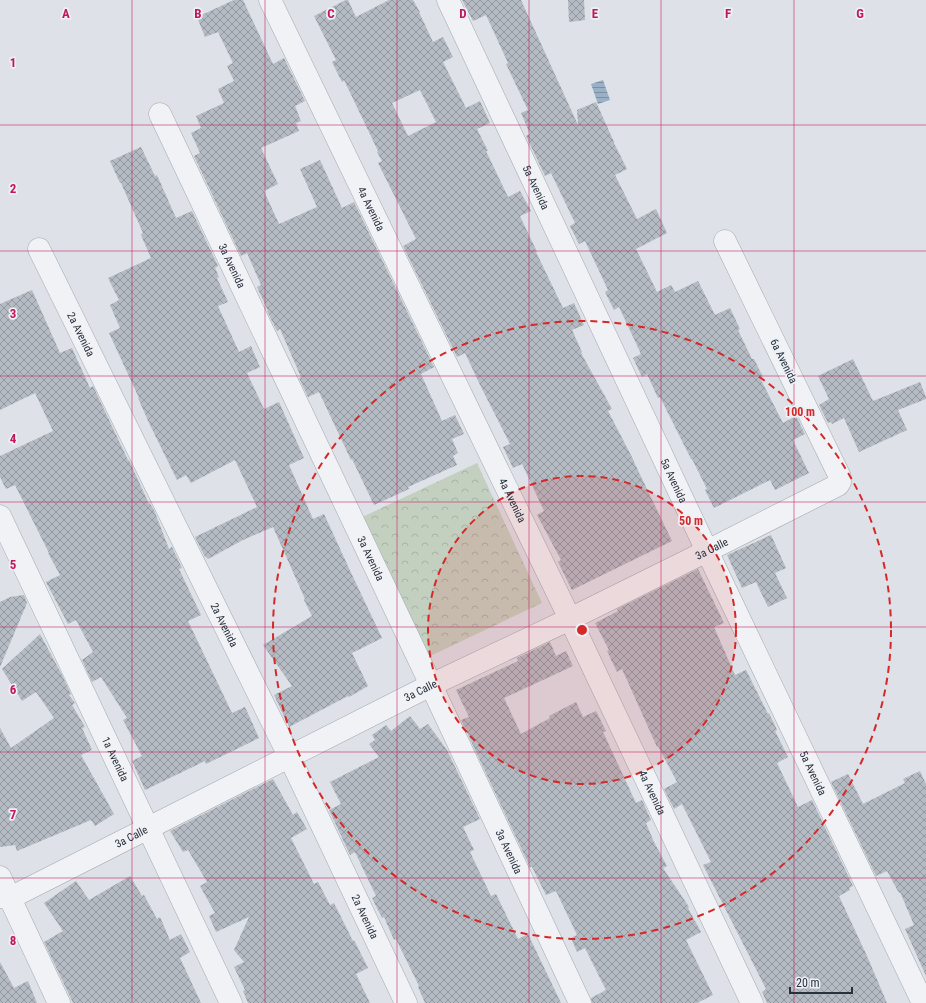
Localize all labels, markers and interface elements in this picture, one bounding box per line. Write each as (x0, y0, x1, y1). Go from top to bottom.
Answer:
text: A (62, 6, 70, 21)
text: B (194, 6, 202, 21)
text: C (327, 6, 335, 21)
text: D (459, 6, 467, 21)
text: E (592, 6, 599, 21)
text: F (725, 6, 731, 21)
text: G (856, 6, 864, 21)
text: 1 (10, 55, 16, 70)
street label: 5a Avenida (520, 163, 552, 212)
text: 2 (10, 181, 17, 196)
street label: 4a Avenida (354, 185, 387, 233)
street label: 3a Avenida (215, 242, 248, 290)
text: 3 (10, 306, 16, 321)
street label: 2a Avenida (64, 310, 97, 359)
street label: 6a Avenida (767, 337, 800, 385)
text: 100 m (785, 405, 815, 419)
text: 4 (10, 431, 17, 446)
street label: 5a Avenida (657, 456, 689, 505)
street label: 4a Avenida (496, 476, 528, 525)
text: 50 m (679, 514, 703, 528)
street label: 3a Avenida (354, 534, 387, 583)
street label: 3a Calle (693, 535, 731, 563)
text: 5 (10, 557, 17, 572)
street label: 2a Avenida (207, 601, 240, 649)
centre of rings (575, 623, 589, 637)
street label: 3a Calle (402, 677, 439, 705)
text: 6 (10, 682, 17, 697)
street label: 1a Avenida (99, 735, 131, 784)
street label: 5a Avenida (797, 749, 829, 798)
street label: 4a Avenida (636, 768, 668, 817)
text: 7 (10, 807, 17, 822)
street label: 3a Calle (113, 823, 150, 851)
street label: 3a Avenida (493, 827, 525, 876)
street label: 2a Avenida (349, 892, 381, 941)
text: 8 (10, 933, 16, 948)
scale bar (790, 969, 852, 995)
text: 20 m (796, 976, 820, 990)

